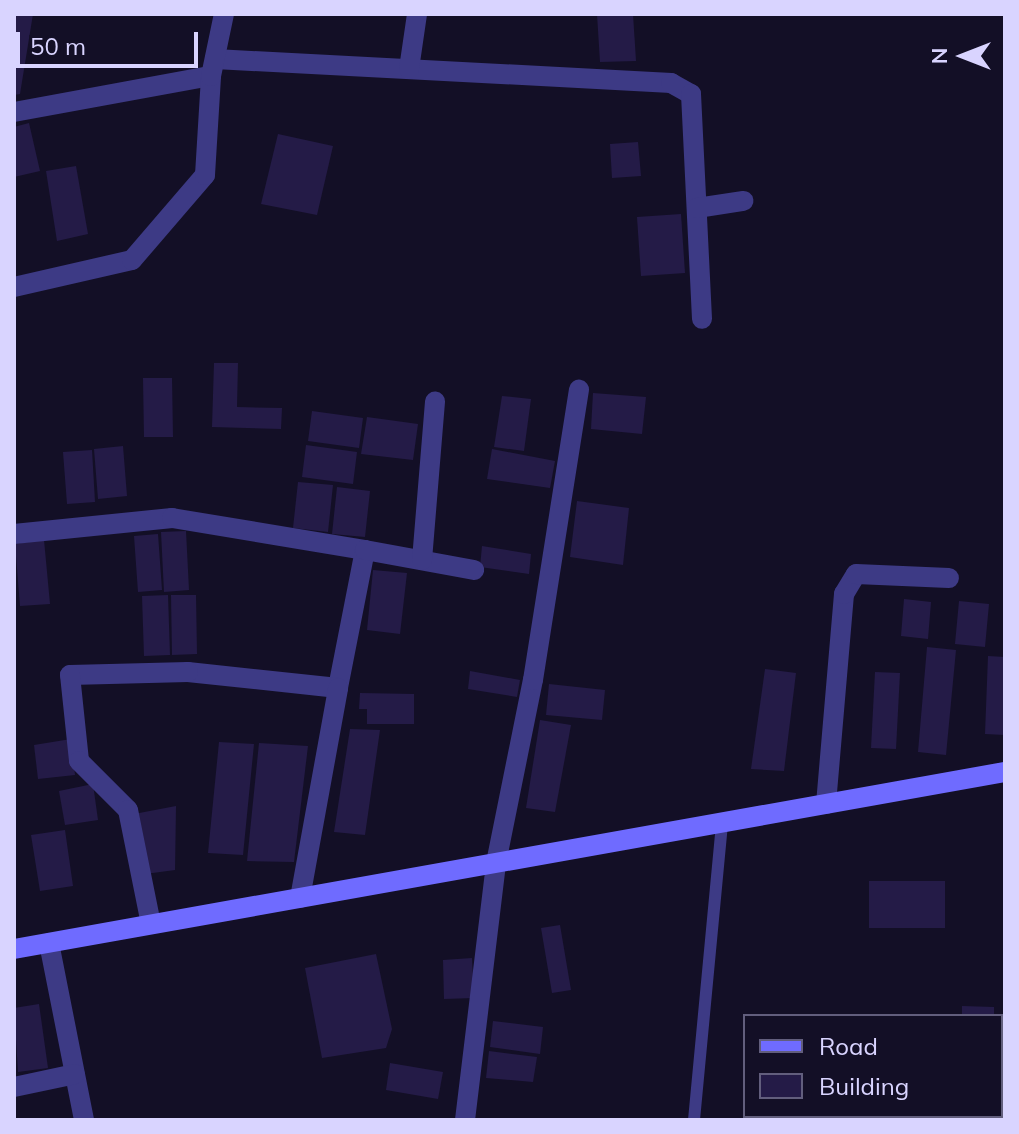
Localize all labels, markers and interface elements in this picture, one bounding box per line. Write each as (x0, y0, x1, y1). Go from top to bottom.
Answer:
scale bar (20, 16, 202, 66)
north arrow (923, 16, 1003, 96)
text: 50 m (30, 31, 86, 61)
text: N (925, 48, 953, 64)
legend (743, 1014, 1003, 1118)
text: Road (819, 1031, 878, 1061)
text: Building (819, 1071, 909, 1101)

